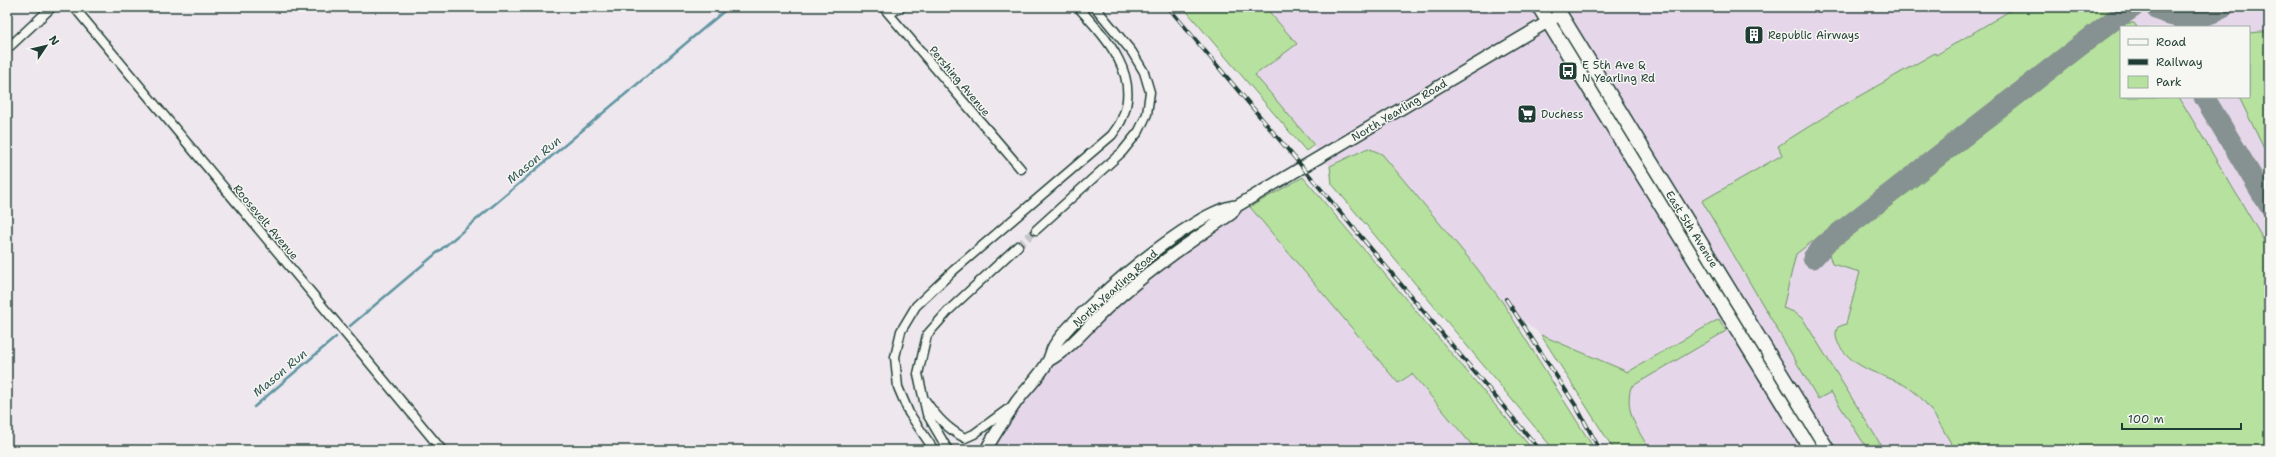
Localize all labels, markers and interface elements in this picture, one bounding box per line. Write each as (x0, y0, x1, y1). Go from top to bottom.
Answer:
building icon: Republic Airways (1743, 24, 1765, 46)
north arrow (26, 26, 66, 66)
legend (2120, 26, 2250, 98)
place label: Republic Airways (1768, 28, 1860, 43)
text: N (45, 33, 63, 49)
text: Road (2156, 34, 2187, 50)
street label: Pershing Avenue (926, 43, 993, 120)
text: Railway (2156, 54, 2203, 70)
place label: E 5th Ave & N Yearling Rd (1582, 58, 1655, 86)
bus stop icon: E 5th Ave & N Yearling Rd (1557, 60, 1579, 82)
text: Park (2156, 74, 2182, 90)
street label: North Yearling Road (1349, 76, 1450, 145)
supermarket icon: Duchess (1516, 103, 1538, 125)
place label: Duchess (1541, 107, 1583, 122)
water label: Mason Run (504, 133, 564, 187)
street label: Roosevelt Avenue (230, 181, 302, 263)
street label: East 5th Avenue (1662, 188, 1721, 271)
street label: North Yearling Road (1070, 246, 1161, 330)
water label: Mason Run (250, 346, 310, 400)
scale bar (2122, 405, 2241, 431)
text: 100 m (2128, 411, 2164, 427)

